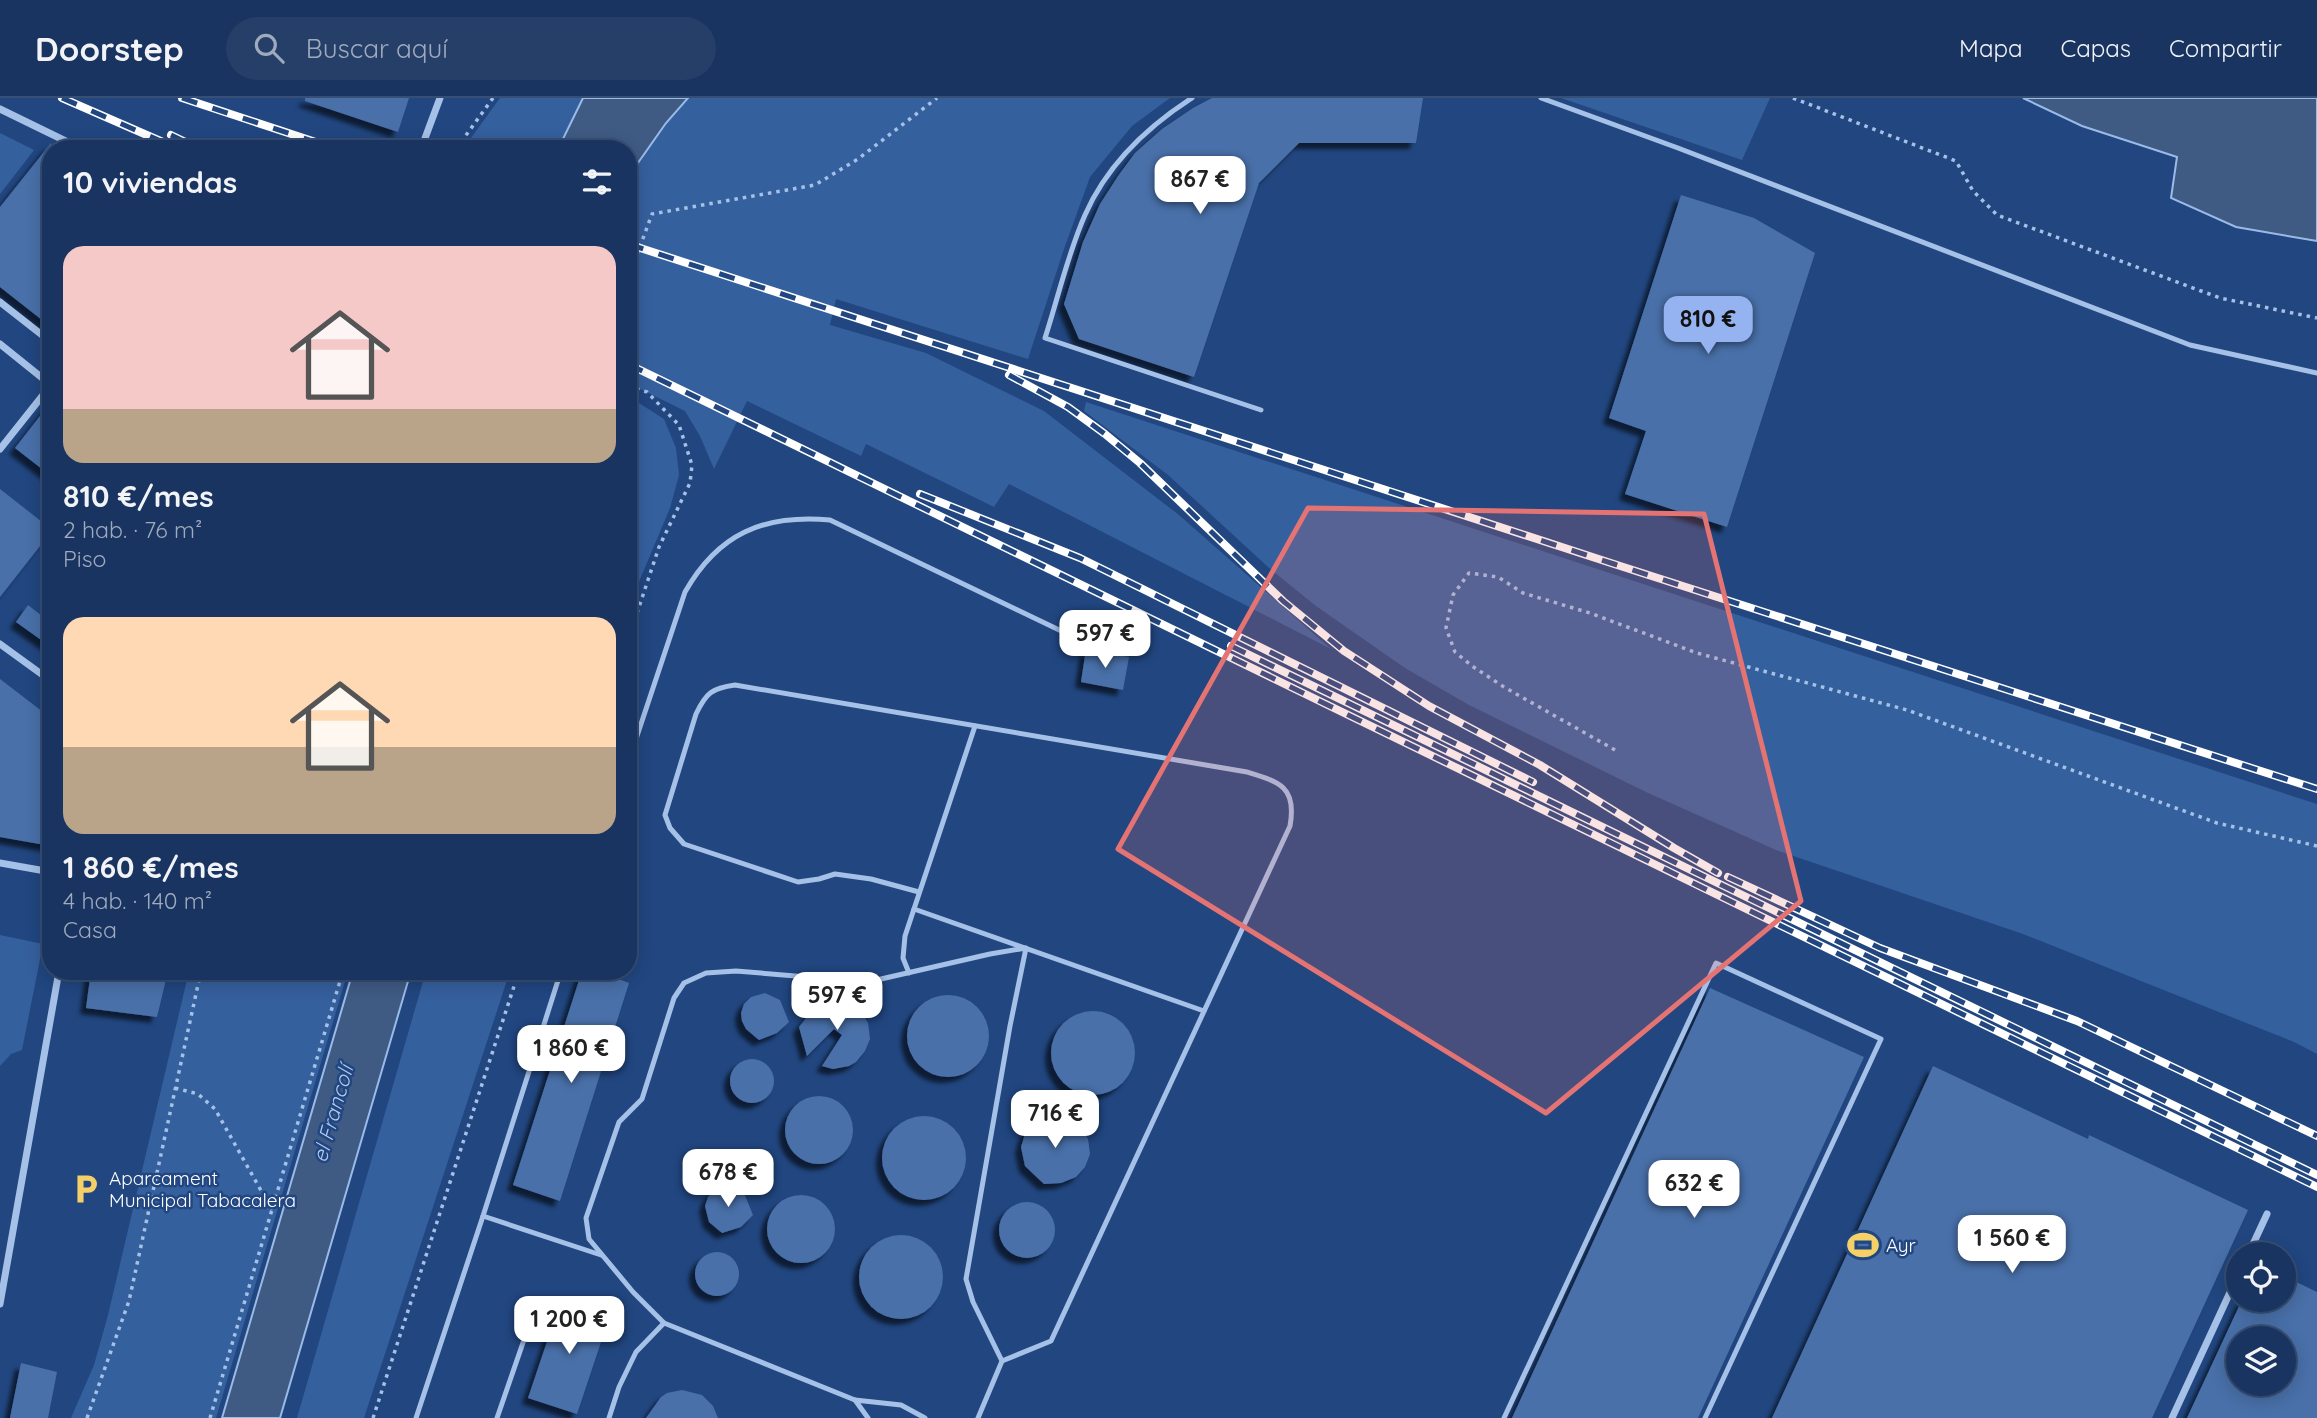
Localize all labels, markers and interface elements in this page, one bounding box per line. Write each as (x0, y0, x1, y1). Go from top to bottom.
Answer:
search box (226, 17, 716, 80)
text: Doorstep (35, 28, 184, 69)
icon: search (250, 29, 288, 67)
text: Buscar aquí (306, 32, 448, 65)
text: Mapa (1959, 33, 2023, 63)
text: Capas (2061, 33, 2131, 63)
text: Compartir (2169, 33, 2282, 63)
pin: 867 € (1151, 156, 1249, 216)
text: 10 viviendas (63, 163, 237, 201)
icon: filters (578, 163, 616, 201)
text: 867 € (1171, 164, 1229, 193)
icon: home (277, 292, 403, 418)
pin: 810 € (1659, 296, 1757, 356)
text: 810 € (1680, 304, 1736, 333)
text: 810 €/mes (63, 477, 214, 515)
text: 2 hab. · 76 m² (63, 515, 202, 544)
text: Piso (63, 544, 106, 573)
pin: 597 € (1056, 610, 1154, 670)
text: 597 € (1075, 618, 1135, 647)
icon: home (277, 663, 403, 789)
text: 1 860 €/mes (63, 848, 239, 886)
text: 4 hab. · 140 m² (63, 886, 212, 915)
text: Casa (63, 915, 117, 944)
pin: 597 € (788, 972, 886, 1032)
text: 597 € (807, 980, 867, 1009)
pin: 1 860 € (506, 1026, 636, 1085)
text: 1 860 € (533, 1033, 609, 1062)
water label: el Francolí (306, 1058, 360, 1165)
pin: 716 € (1006, 1090, 1104, 1150)
text: 716 € (1027, 1098, 1083, 1127)
pin: 678 € (679, 1150, 777, 1209)
text: 678 € (699, 1157, 757, 1186)
pin: 632 € (1645, 1160, 1743, 1220)
place label: Aparcament Municipal Tabacalera (109, 1166, 296, 1212)
text: 632 € (1664, 1168, 1724, 1197)
parking icon: Aparcament Municipal Tabacalera (69, 1172, 103, 1206)
pin: 1 560 € (1947, 1216, 2077, 1275)
text: 1 560 € (1974, 1223, 2050, 1252)
sports icon: Ayr (1846, 1228, 1880, 1262)
place label: Ayr (1886, 1233, 1917, 1257)
map controls (2226, 1242, 2296, 1396)
button: locate (2226, 1242, 2296, 1312)
pin: 1 200 € (504, 1296, 634, 1356)
text: 1 200 € (530, 1304, 608, 1333)
button: layers (2226, 1326, 2296, 1396)

